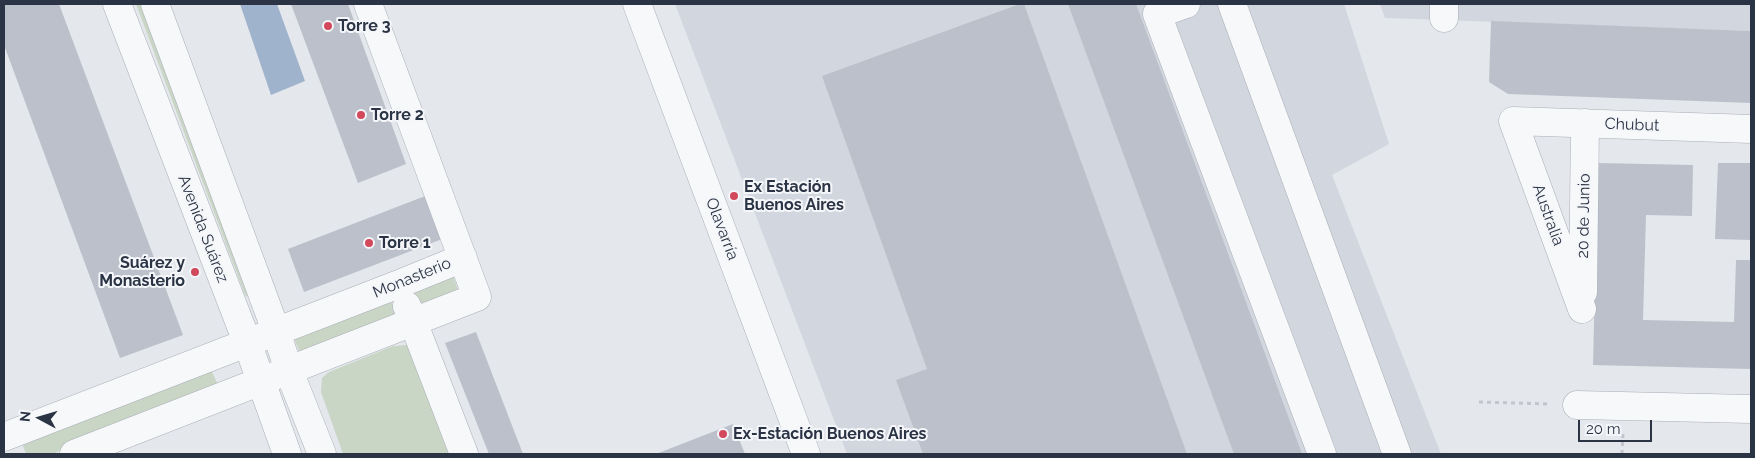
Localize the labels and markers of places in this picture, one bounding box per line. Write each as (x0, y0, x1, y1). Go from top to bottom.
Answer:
place label: Torre 3 (338, 16, 391, 36)
marker: Torre 3 (322, 20, 334, 32)
place label: Torre 2 (371, 105, 424, 125)
marker: Torre 2 (355, 109, 367, 121)
place label: Ex Estación Buenos Aires (744, 177, 844, 215)
marker: Ex Estación Buenos Aires (728, 190, 740, 202)
place label: Torre 1 (379, 233, 431, 253)
marker: Torre 1 (363, 237, 375, 249)
place label: Suárez y Monasterio (99, 253, 185, 291)
marker: Suárez y Monasterio (189, 266, 201, 278)
place label: Ex-Estación Buenos Aires (733, 424, 926, 444)
marker: Ex-Estación Buenos Aires (717, 428, 729, 440)

